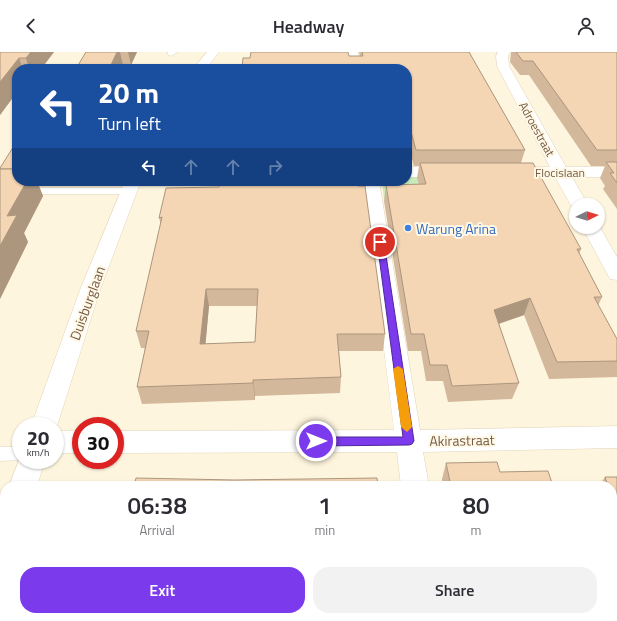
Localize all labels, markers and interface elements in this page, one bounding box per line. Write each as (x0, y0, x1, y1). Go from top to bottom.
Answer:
text: Headway (273, 13, 344, 40)
icon: back (20, 15, 42, 37)
icon: person (575, 15, 597, 37)
text: 20 m (98, 71, 159, 114)
icon: left (32, 80, 84, 132)
street label: Adroestraat (514, 98, 560, 161)
text: Turn left (98, 110, 161, 137)
icon: left (138, 156, 160, 178)
icon: ahead (180, 156, 202, 178)
icon: ahead (222, 156, 244, 178)
icon: right (264, 156, 286, 178)
street label: Flocislaan (535, 163, 585, 182)
north arrow (569, 198, 605, 234)
map controls (569, 198, 605, 234)
place label: Warung Arina (416, 218, 496, 239)
marker: Warung Arina (403, 223, 413, 233)
pin (363, 225, 397, 259)
icon: arrive (369, 231, 391, 253)
street label: Duisburglaan (64, 263, 110, 343)
speed limit sign: 30 (72, 417, 124, 469)
position arrow (295, 420, 337, 462)
text: 20 (27, 422, 49, 453)
street label: Akirastraat (429, 429, 495, 451)
text: km/h (27, 445, 49, 460)
text: 06:38 (127, 487, 187, 523)
text: 1 (318, 487, 332, 523)
text: 80 (463, 487, 490, 523)
text: Arrival (140, 520, 175, 540)
text: min (314, 520, 335, 540)
text: m (471, 520, 481, 540)
button: Exit (20, 567, 305, 613)
button: Share (313, 567, 597, 613)

